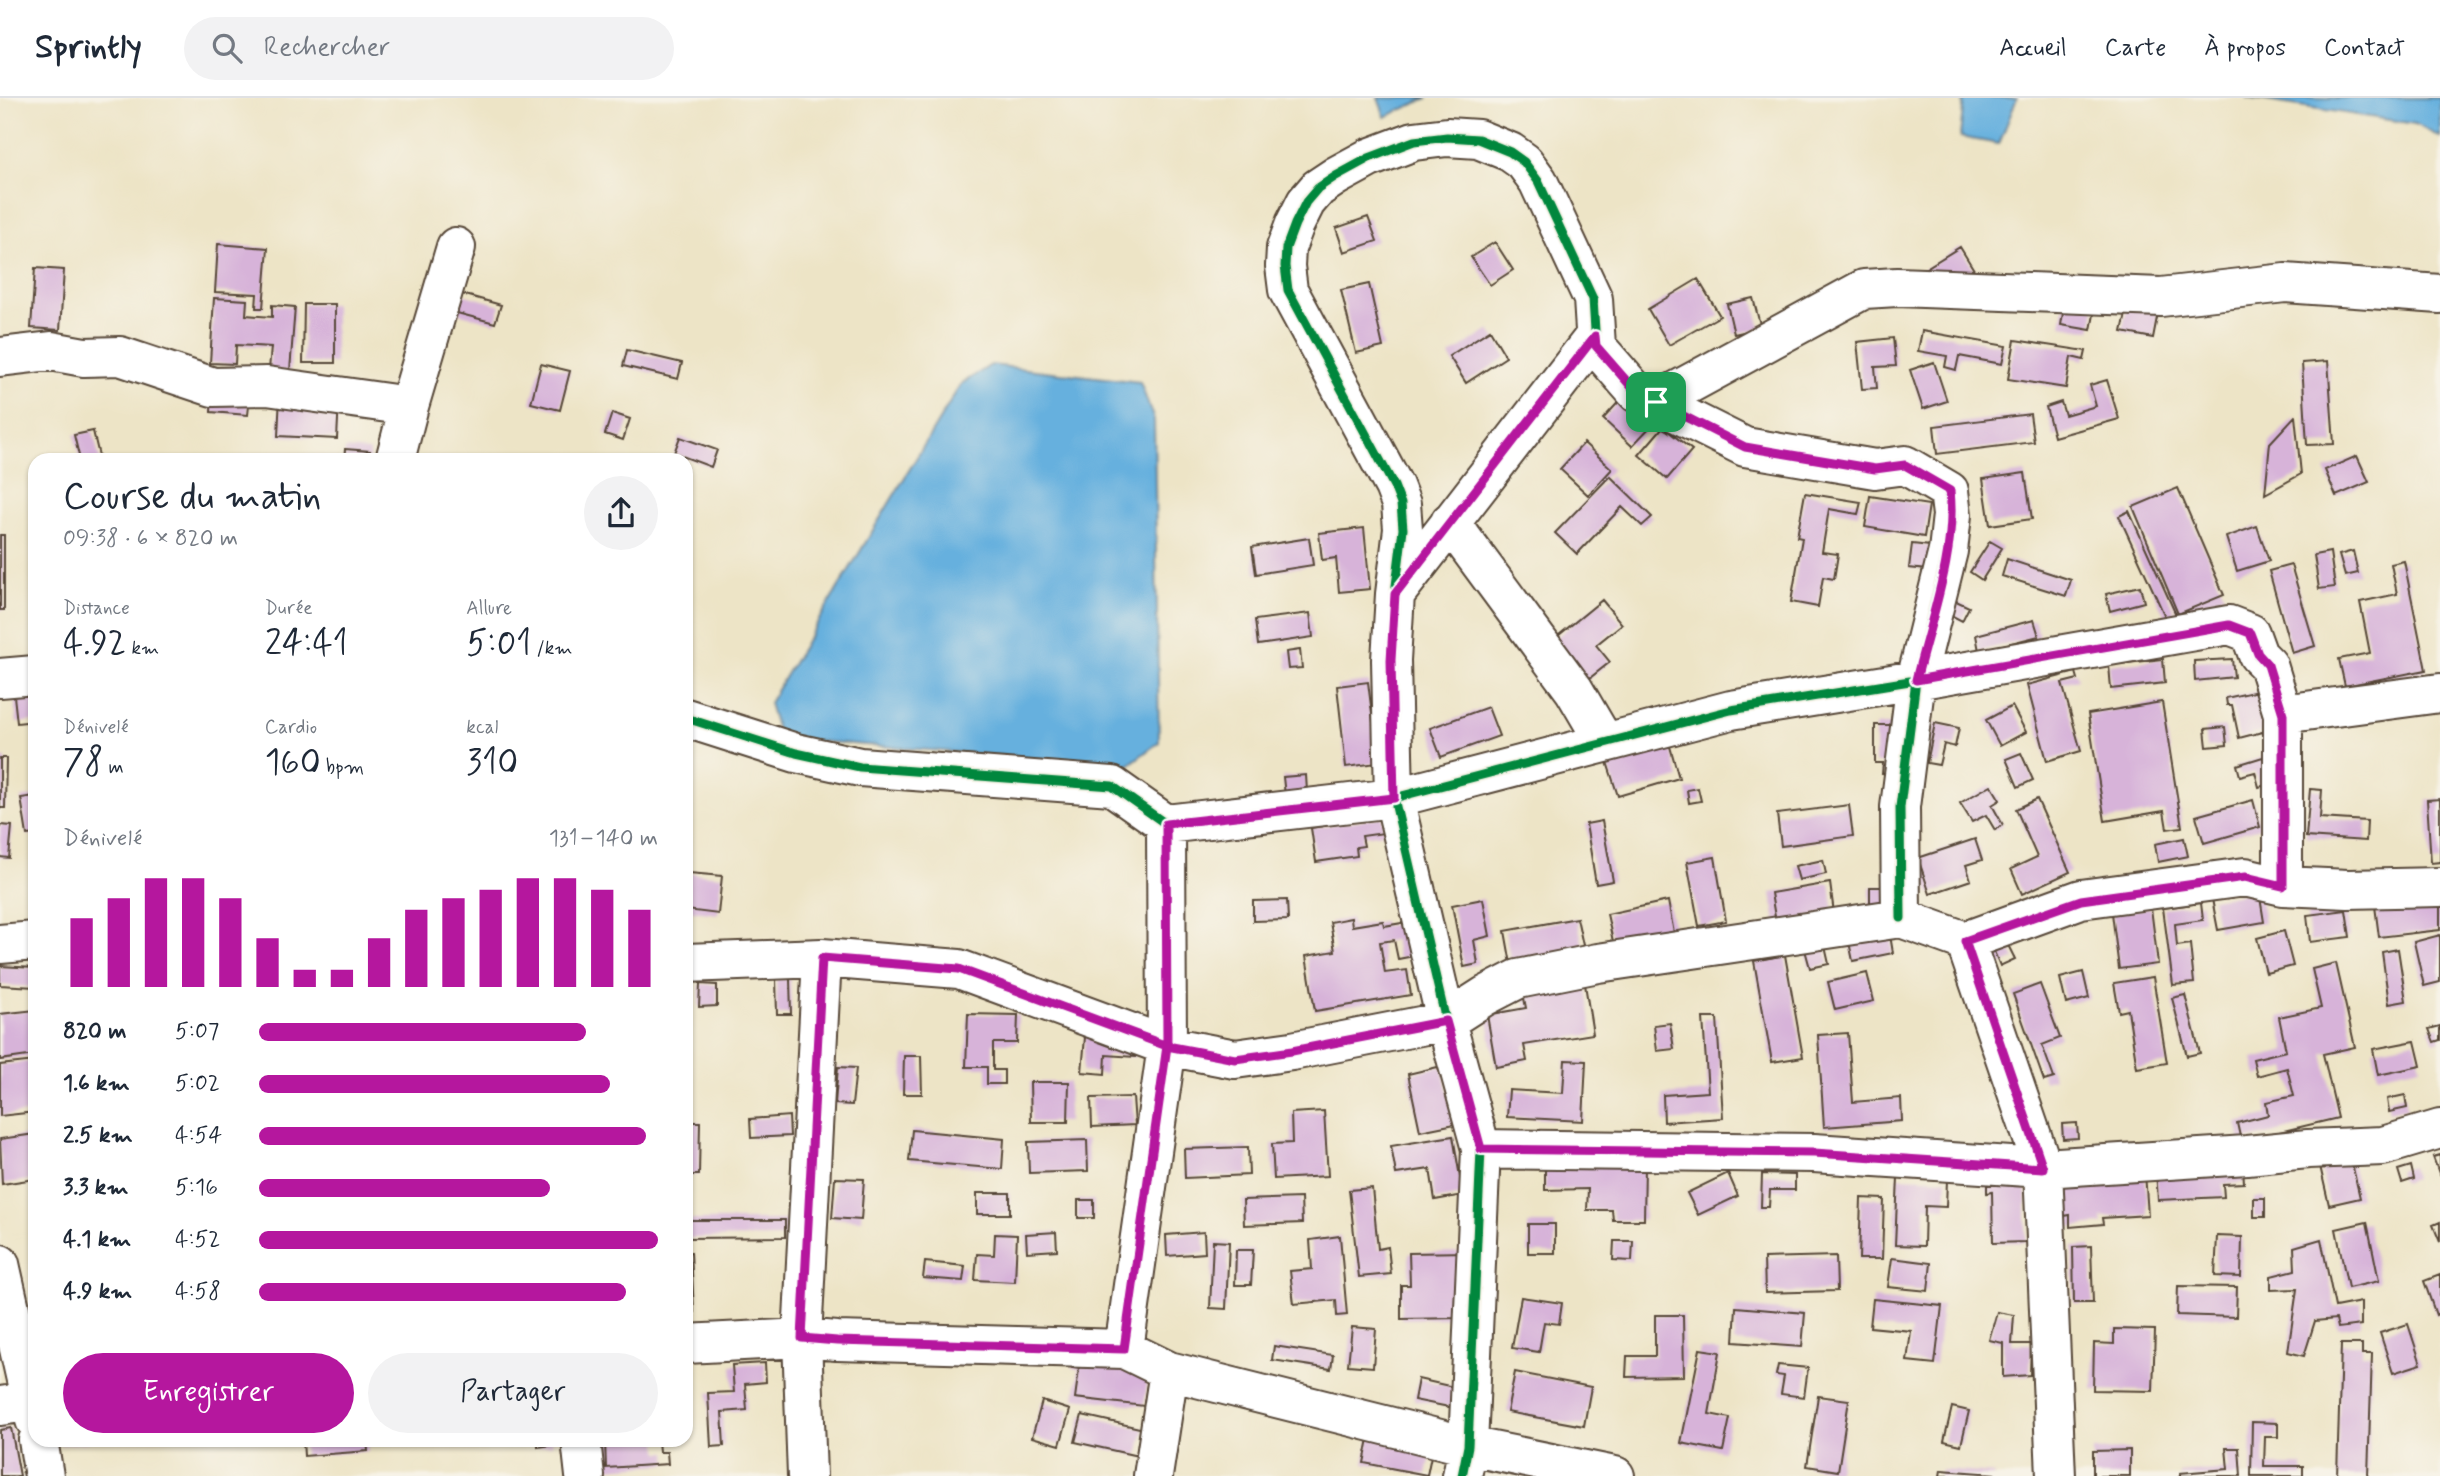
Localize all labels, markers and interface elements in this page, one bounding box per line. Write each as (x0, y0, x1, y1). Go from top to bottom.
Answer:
search box (184, 17, 674, 80)
text: Sprintly (35, 26, 142, 70)
icon: search (208, 29, 246, 67)
text: Rechercher (264, 31, 390, 65)
text: Accueil (1999, 33, 2067, 64)
text: Carte (2105, 33, 2166, 64)
text: À propos (2204, 33, 2286, 64)
text: Contact (2324, 33, 2405, 64)
pin (1626, 372, 1686, 432)
icon: arrive (1637, 383, 1675, 421)
text: Course du matin (63, 473, 321, 522)
button: share (584, 476, 658, 550)
text: 09:38 · 6 × 820 m (63, 524, 238, 554)
text: Distance (63, 596, 130, 621)
text: Durée (265, 596, 313, 621)
text: Allure (466, 596, 512, 621)
text: 4.92 (63, 621, 126, 667)
text: 24:41 (265, 621, 348, 667)
text: 5:01 (466, 621, 531, 667)
text: km (126, 636, 159, 661)
text: /km (531, 636, 572, 661)
text: Dénivelé (63, 715, 129, 740)
text: Cardio (265, 715, 317, 740)
text: kcal (466, 715, 498, 740)
text: 78 (63, 740, 103, 786)
text: 160 (265, 740, 321, 786)
text: 310 (466, 740, 518, 786)
text: m (103, 755, 124, 780)
text: bpm (321, 755, 364, 780)
text: Dénivelé (63, 824, 142, 854)
text: 131–140 m (549, 824, 658, 854)
text: 820 m (63, 1017, 126, 1047)
text: 5:07 (175, 1017, 219, 1047)
text: 1.6 km (63, 1069, 130, 1099)
text: 5:02 (175, 1069, 220, 1099)
text: 2.5 km (63, 1121, 133, 1151)
text: 4:54 (175, 1121, 222, 1151)
text: 3.3 km (63, 1173, 128, 1203)
text: 5:16 (175, 1173, 218, 1203)
text: 4.1 km (63, 1225, 131, 1255)
text: 4:52 (175, 1225, 220, 1255)
text: 4.9 km (63, 1277, 132, 1307)
text: 4:58 (175, 1277, 221, 1307)
button: Enregistrer (63, 1353, 354, 1433)
button: Partager (368, 1353, 658, 1433)

